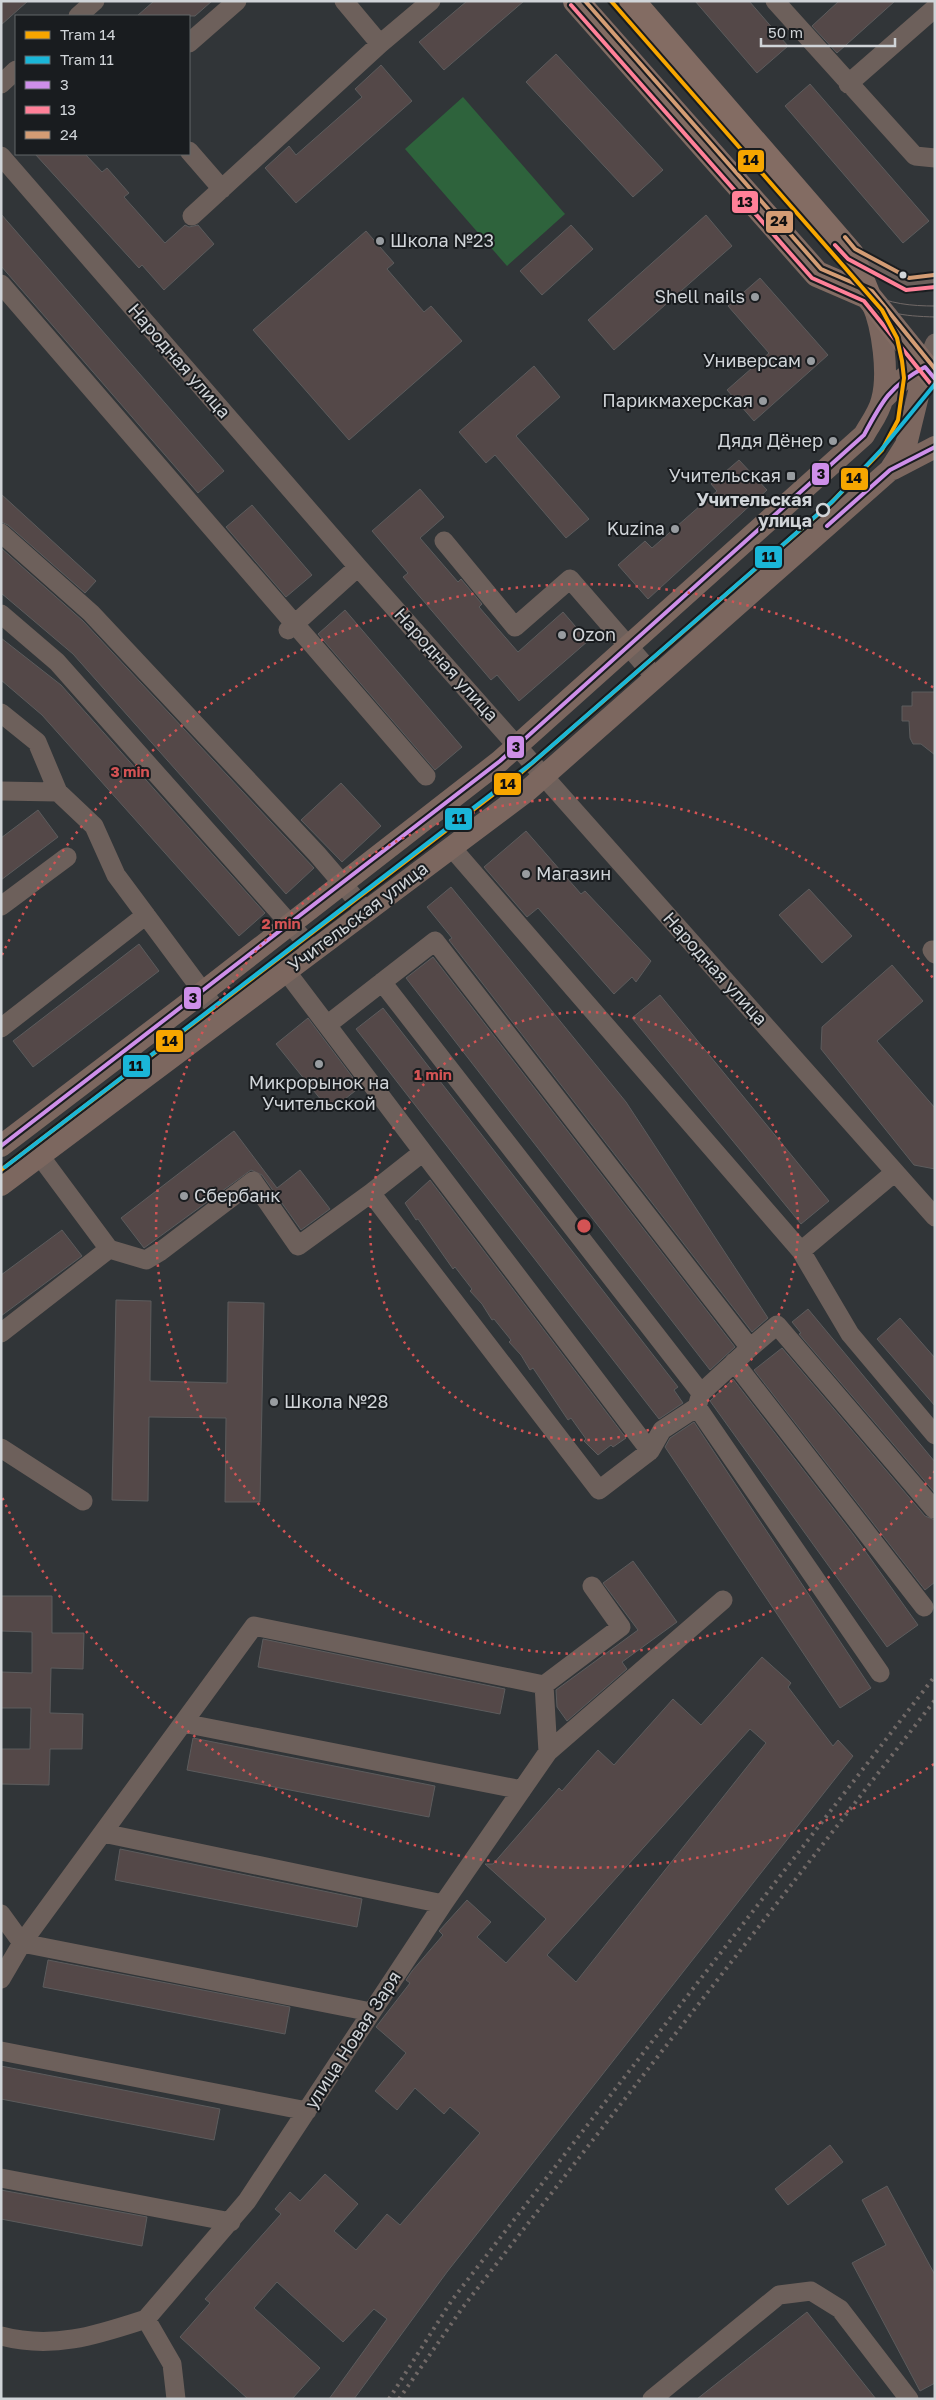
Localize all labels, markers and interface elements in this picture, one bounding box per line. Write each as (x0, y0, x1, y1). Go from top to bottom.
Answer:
legend (15, 15, 190, 155)
scale bar (761, 15, 895, 47)
text: 50 m (768, 23, 803, 41)
text: Tram 14 (60, 25, 116, 43)
text: Tram 11 (60, 50, 114, 68)
text: 3 (60, 75, 69, 93)
text: 13 (60, 100, 76, 118)
text: 24 (60, 125, 78, 143)
line badge: 14 (737, 149, 765, 173)
text: 14 (743, 151, 759, 168)
line badge: 13 (731, 190, 759, 214)
text: 13 (737, 193, 753, 210)
line badge: 24 (765, 210, 794, 234)
text: 24 (770, 212, 788, 229)
place label: Школа №23 (390, 229, 494, 251)
marker: Школа №23 (374, 235, 386, 247)
unlabelled marker (898, 270, 908, 280)
place label: Shell nails (655, 285, 745, 307)
marker: Shell nails (749, 291, 761, 303)
street label: Народная улица (124, 298, 236, 422)
place label: Универсам (703, 349, 801, 371)
marker: Универсам (805, 355, 817, 367)
place label: Парикмахерская (602, 389, 753, 411)
marker: Парикмахерская (757, 395, 769, 407)
place label: Дядя Дёнер (718, 429, 823, 451)
marker: Дядя Дёнер (827, 435, 839, 447)
line badge: 3 (811, 462, 830, 486)
place label: Учительская (669, 464, 781, 486)
text: 3 (817, 465, 825, 482)
line badge: 14 (840, 467, 869, 491)
text: 14 (846, 469, 862, 486)
marker: Учительская (785, 470, 797, 482)
place label: Учительская улица (696, 488, 812, 531)
marker: Учительская улица (816, 503, 830, 517)
place label: Kuzina (607, 517, 665, 539)
marker: Kuzina (669, 523, 681, 535)
line badge: 11 (754, 545, 783, 569)
text: 11 (762, 548, 776, 565)
street label: Народная улица (390, 603, 503, 726)
place label: Ozon (572, 623, 616, 645)
marker: Ozon (556, 629, 568, 641)
line badge: 3 (506, 735, 525, 759)
text: 3 (512, 738, 520, 755)
text: 3 min (110, 762, 150, 780)
line badge: 14 (493, 772, 522, 796)
text: 14 (500, 775, 516, 792)
line badge: 11 (444, 807, 473, 831)
text: 11 (452, 810, 466, 827)
street label: Учительская улица (283, 856, 432, 976)
place label: Магазин (536, 862, 611, 884)
marker: Магазин (520, 868, 532, 880)
street label: Народная улица (659, 907, 772, 1030)
text: 2 min (261, 914, 301, 932)
line badge: 3 (183, 986, 202, 1010)
text: 3 (189, 989, 197, 1006)
line badge: 14 (155, 1029, 184, 1053)
text: 14 (162, 1032, 178, 1049)
line badge: 11 (122, 1054, 151, 1078)
text: 11 (129, 1057, 143, 1074)
marker: Микрорынок на Учительской (313, 1058, 325, 1070)
text: 1 min (414, 1065, 452, 1083)
place label: Микрорынок на Учительской (249, 1071, 389, 1114)
place label: Сбербанк (194, 1184, 281, 1206)
marker: Сбербанк (178, 1190, 190, 1202)
centre of rings (575, 1217, 593, 1235)
place label: Школа №28 (284, 1390, 388, 1412)
marker: Школа №28 (268, 1396, 280, 1408)
street label: улица Новая Заря (299, 1966, 405, 2112)

